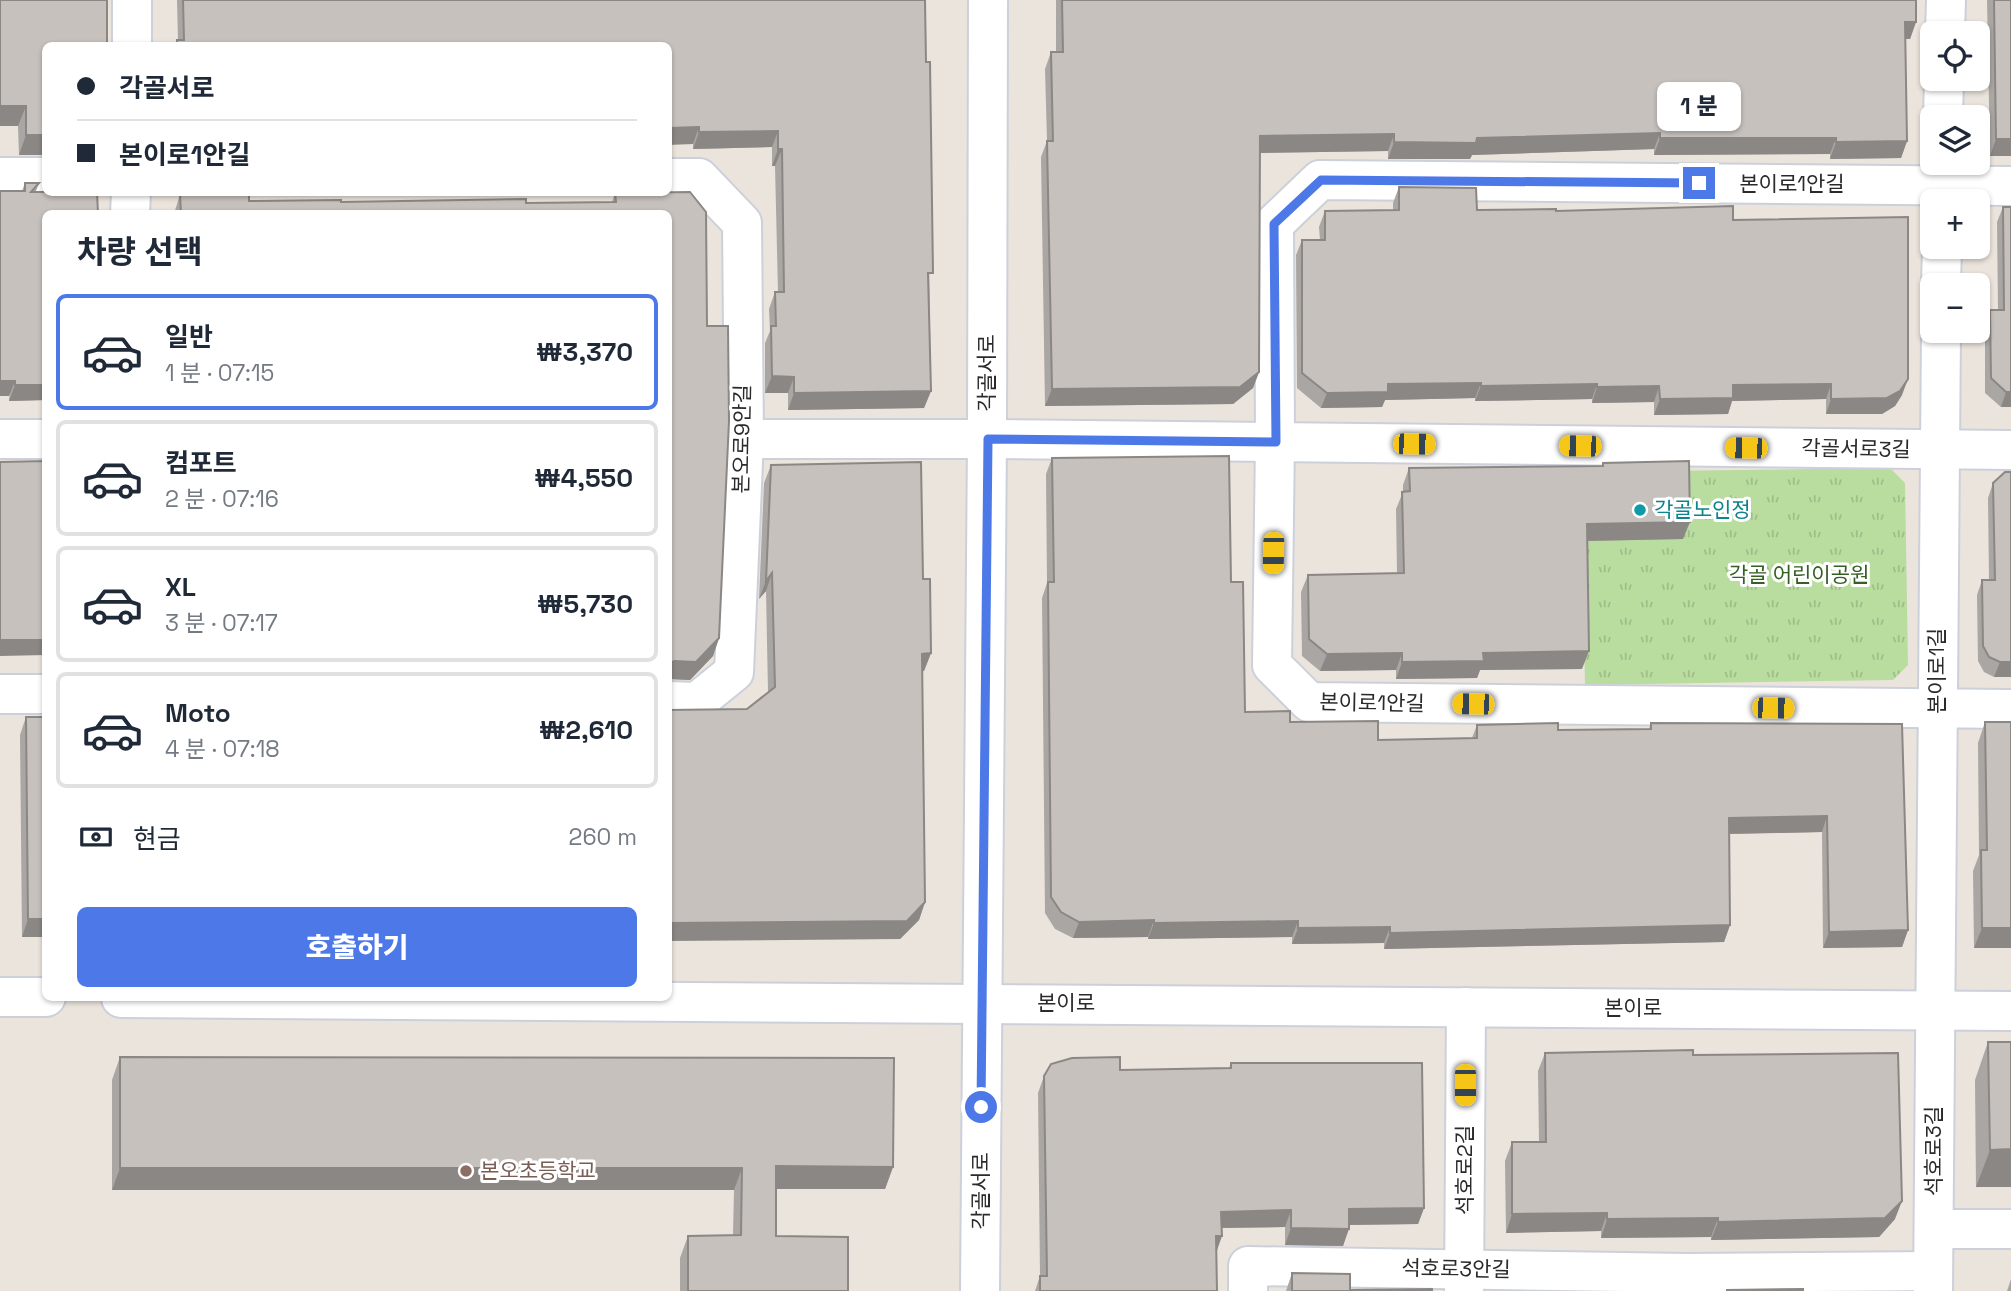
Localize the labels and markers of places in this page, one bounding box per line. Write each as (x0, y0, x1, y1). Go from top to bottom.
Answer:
place label: 각골노인정 (1654, 496, 1751, 523)
marker: 각골노인정 (1632, 502, 1648, 518)
place label: 본오초등학교 (480, 1157, 596, 1184)
marker: 본오초등학교 (458, 1163, 474, 1179)

